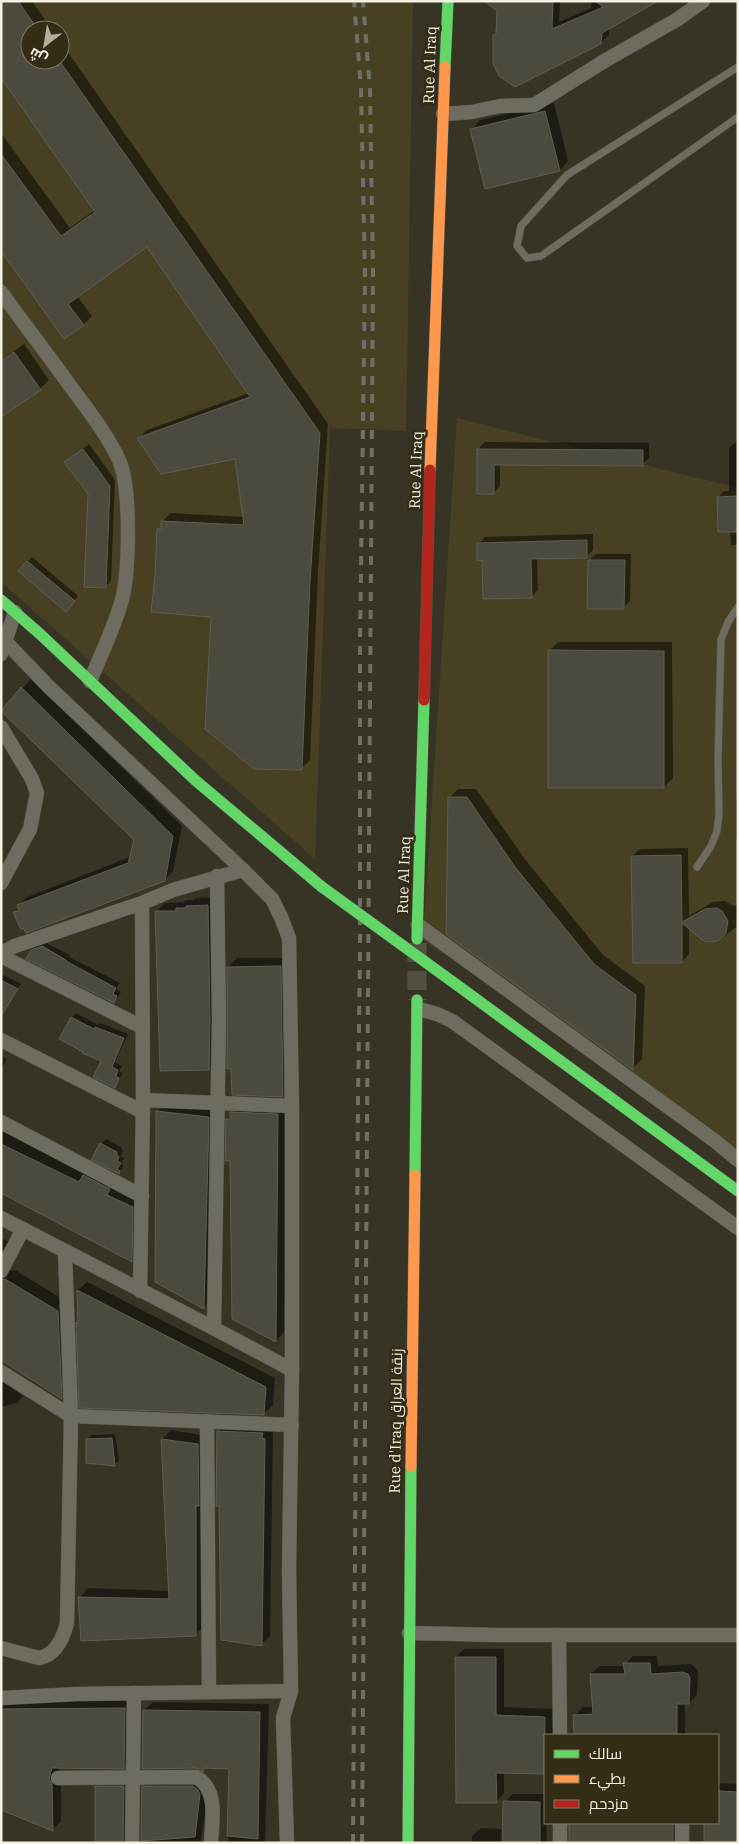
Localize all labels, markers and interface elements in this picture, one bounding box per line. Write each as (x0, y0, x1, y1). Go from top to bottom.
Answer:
north arrow (20, 20, 70, 70)
street label: Rue Al Iraq (419, 26, 440, 104)
text: ش (26, 44, 51, 68)
street label: Rue Al Iraq (405, 431, 426, 509)
street label: Rue Al Iraq (393, 836, 414, 914)
street label: Rue d'Iraq زنقة العراق (385, 1348, 407, 1494)
legend (544, 1734, 719, 1824)
text: سالك (589, 1744, 622, 1763)
text: بطيء (589, 1769, 626, 1791)
text: مزدحم (589, 1794, 629, 1814)

